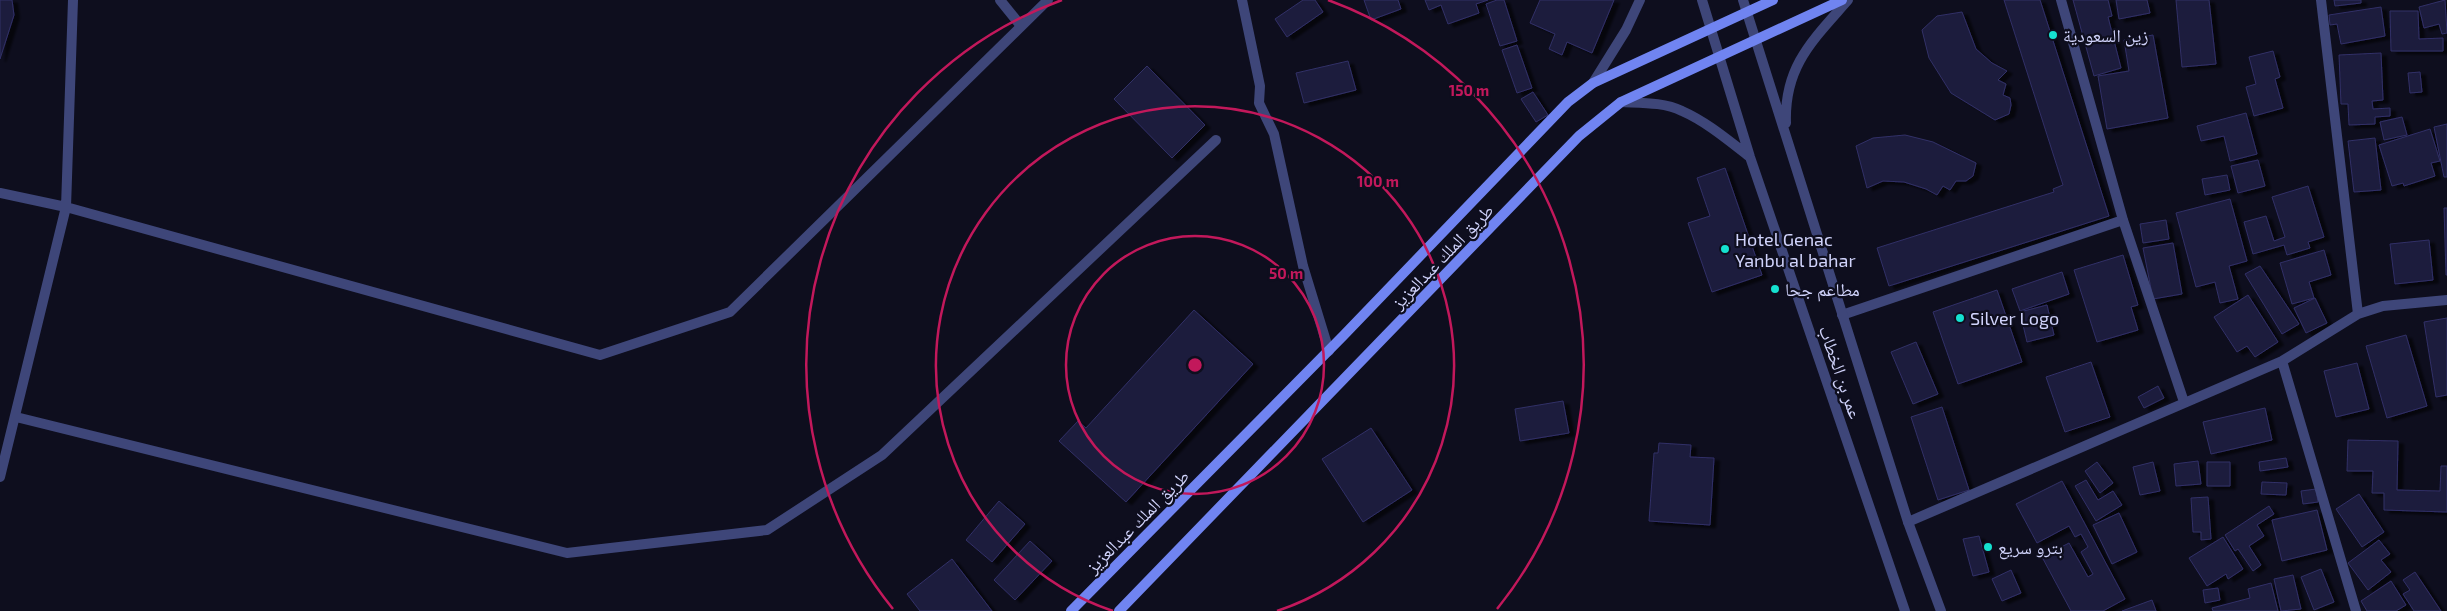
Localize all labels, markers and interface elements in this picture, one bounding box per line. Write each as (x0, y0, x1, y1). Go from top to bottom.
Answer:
place label: زين السعودية (2063, 24, 2148, 47)
marker: زين السعودية (2047, 29, 2059, 41)
text: 150 m (1449, 81, 1489, 99)
text: 100 m (1357, 172, 1399, 190)
street label: طريق الملك عبدالعزيز (1386, 199, 1498, 314)
place label: Hotel Genac Yanbu al bahar (1735, 228, 1856, 271)
marker: Hotel Genac Yanbu al bahar (1719, 243, 1731, 255)
text: 50 m (1269, 264, 1303, 282)
place label: مطاعم جحا (1785, 278, 1860, 302)
marker: مطاعم جحا (1769, 283, 1781, 295)
place label: Silver Logo (1970, 307, 2059, 329)
marker: Silver Logo (1954, 312, 1966, 324)
street label: عمر بن الخطاب (1814, 322, 1867, 422)
centre of rings (1186, 356, 1204, 374)
street label: طريق الملك عبدالعزيز (1080, 465, 1194, 579)
place label: بترو سريع (1998, 536, 2063, 560)
marker: بترو سريع (1982, 541, 1994, 553)

